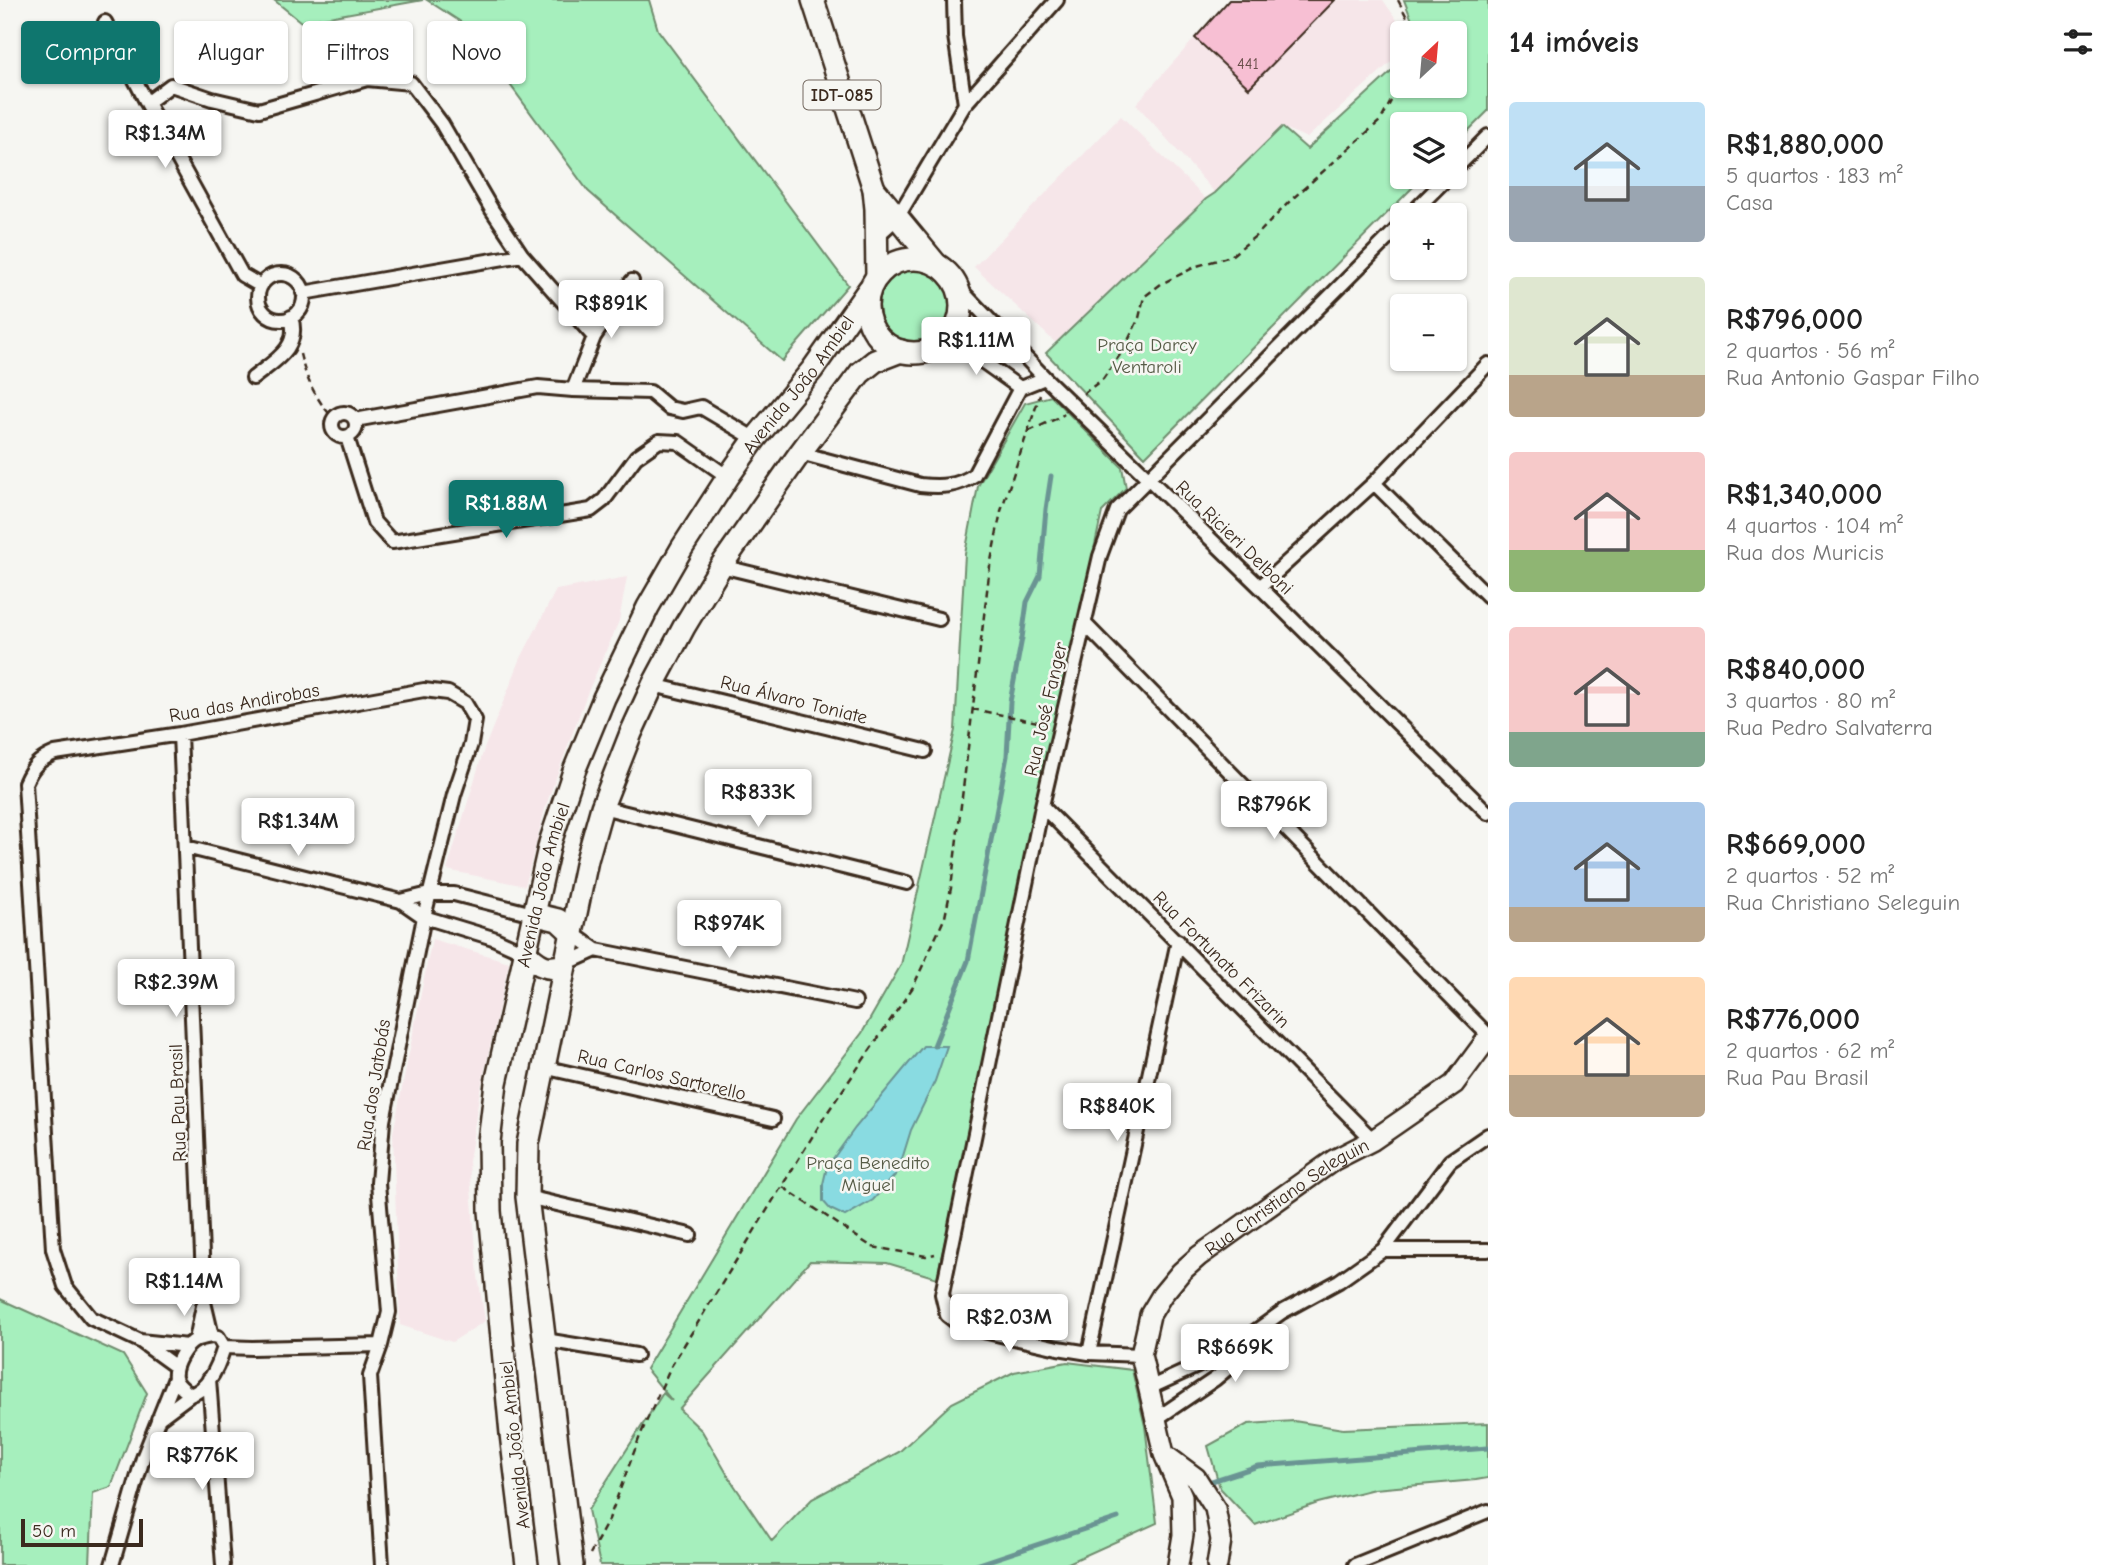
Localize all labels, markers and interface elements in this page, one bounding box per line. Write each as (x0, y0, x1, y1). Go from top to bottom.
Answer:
chip: Comprar (21, 21, 160, 84)
chip: Alugar (174, 21, 288, 84)
chip: Filtros (302, 21, 413, 84)
chip: Novo (427, 21, 526, 84)
north arrow (1390, 21, 1466, 98)
map controls (1390, 21, 1467, 371)
icon: filters (2059, 23, 2097, 61)
text: 14 imóveis (1509, 25, 1639, 60)
house number: 441 (1237, 55, 1259, 73)
road number: IDT-085 (804, 80, 880, 110)
pin: R$1.34M (100, 110, 230, 170)
button: layers (1390, 112, 1467, 189)
text: R$1.34M (124, 119, 206, 146)
text: R$1,880,000 (1726, 127, 1884, 162)
icon: home (1565, 130, 1649, 214)
text: 5 quartos · 183 m² (1726, 162, 1903, 189)
text: Casa (1726, 189, 1773, 216)
button: + (1390, 203, 1467, 280)
pin: R$891K (554, 280, 668, 340)
text: R$891K (574, 289, 648, 316)
button: − (1390, 294, 1467, 371)
text: R$796,000 (1726, 302, 1863, 337)
icon: home (1565, 305, 1649, 389)
street label: Avenida João Ambiel (738, 311, 859, 458)
pin: R$1.11M (911, 318, 1041, 377)
text: R$1.11M (937, 326, 1015, 353)
park label: Praça Darcy Ventaroli (1097, 334, 1197, 378)
text: 2 quartos · 56 m² (1726, 337, 1895, 364)
text: Rua Antonio Gaspar Filho (1726, 364, 1980, 391)
street label: Rua Ricieri Delboni (1171, 476, 1298, 599)
text: R$1,340,000 (1726, 477, 1882, 512)
pin: R$1.88M (441, 480, 571, 540)
icon: home (1565, 480, 1649, 564)
text: R$1.88M (465, 489, 547, 516)
text: 4 quartos · 104 m² (1726, 512, 1903, 539)
text: Rua dos Muricis (1726, 539, 1884, 566)
street label: Rua José Fanger (1020, 640, 1072, 778)
text: R$840,000 (1726, 652, 1865, 687)
icon: home (1565, 655, 1649, 739)
street label: Rua Álvaro Toniate (718, 671, 869, 729)
street label: Rua das Andirobas (167, 679, 321, 727)
text: 3 quartos · 80 m² (1726, 687, 1895, 714)
text: Rua Pedro Salvaterra (1726, 714, 1933, 741)
pin: R$833K (701, 770, 815, 829)
text: R$833K (721, 778, 795, 805)
pin: R$796K (1217, 782, 1331, 841)
text: R$796K (1237, 790, 1311, 817)
pin: R$1.34M (233, 798, 363, 858)
street label: Avenida João Ambiel (512, 800, 575, 970)
text: R$1.34M (257, 807, 339, 834)
text: R$669,000 (1726, 827, 1866, 862)
icon: home (1565, 830, 1649, 914)
text: 2 quartos · 52 m² (1726, 862, 1894, 889)
street label: Rua Fortunato Frizarin (1148, 887, 1294, 1033)
text: Rua Christiano Seleguin (1726, 889, 1960, 916)
pin: R$974K (672, 900, 786, 960)
text: R$974K (693, 909, 765, 936)
pin: R$2.39M (111, 960, 241, 1019)
text: R$2.39M (134, 968, 218, 995)
text: R$776,000 (1726, 1002, 1860, 1037)
icon: home (1565, 1005, 1649, 1089)
street label: Rua dos Jatobás (353, 1018, 395, 1152)
text: 2 quartos · 62 m² (1726, 1037, 1894, 1064)
street label: Rua Pau Brasil (165, 1044, 191, 1162)
street label: Rua Carlos Sartorello (575, 1045, 748, 1105)
text: Rua Pau Brasil (1726, 1064, 1869, 1091)
pin: R$840K (1060, 1084, 1174, 1143)
text: R$840K (1079, 1092, 1155, 1119)
street label: Rua Christiano Seleguin (1201, 1134, 1373, 1260)
park label: Praça Benedito Miguel (806, 1152, 930, 1196)
pin: R$1.14M (119, 1258, 249, 1318)
text: R$1.14M (145, 1267, 223, 1294)
pin: R$2.03M (944, 1294, 1074, 1354)
text: R$2.03M (966, 1303, 1052, 1330)
pin: R$669K (1178, 1324, 1292, 1384)
text: R$669K (1197, 1333, 1273, 1360)
street label: Avenida João Ambiel (495, 1360, 535, 1530)
pin: R$776K (145, 1432, 259, 1492)
text: R$776K (166, 1441, 238, 1468)
scale bar (21, 1516, 144, 1548)
text: 50 m (32, 1520, 76, 1542)

